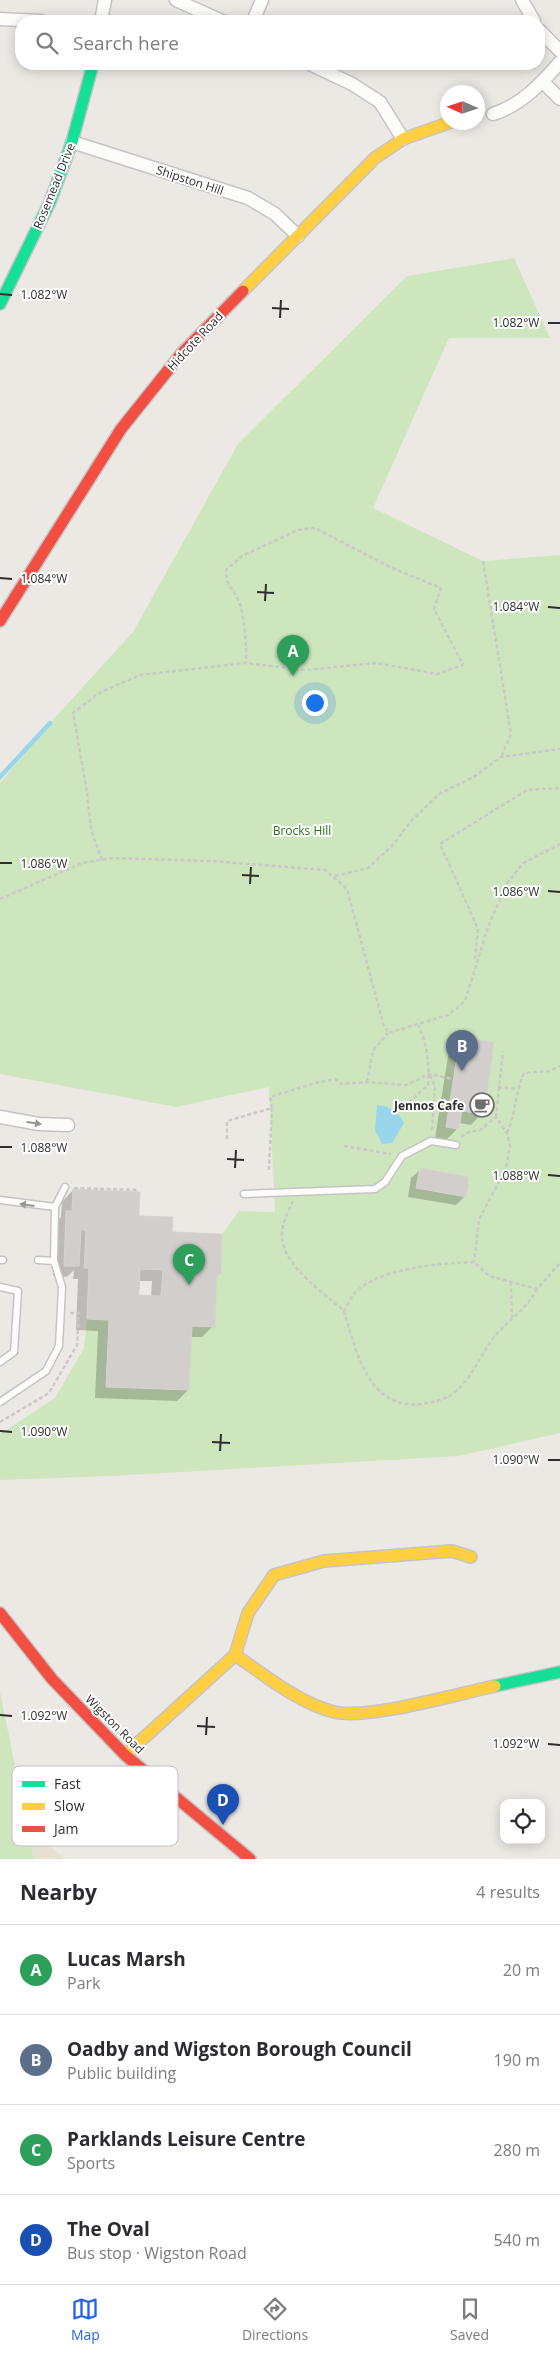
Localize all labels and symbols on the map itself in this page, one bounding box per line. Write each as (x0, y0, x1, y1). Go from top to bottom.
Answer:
north arrow (440, 85, 485, 130)
street label: Rosemead Drive (29, 140, 79, 232)
street label: Shipston Hill (154, 161, 226, 199)
text: 1.082°W (21, 286, 67, 303)
street label: Hidcote Road (163, 308, 227, 374)
text: 1.082°W (493, 314, 539, 331)
text: 1.084°W (21, 570, 67, 587)
text: 1.084°W (493, 598, 539, 615)
pin: A (277, 635, 309, 676)
your location (302, 690, 328, 716)
park label: Brocks Hill (273, 822, 331, 839)
text: 1.086°W (21, 855, 67, 872)
text: 1.086°W (493, 883, 539, 900)
pin: B (446, 1030, 478, 1071)
cafe icon: Jennos Cafe (469, 1092, 495, 1118)
place label: Jennos Cafe (393, 1097, 464, 1114)
one-way arrow (26, 1119, 42, 1127)
text: 1.088°W (21, 1139, 67, 1156)
text: 1.088°W (493, 1167, 539, 1184)
one-way arrow (19, 1201, 35, 1209)
pin: C (173, 1244, 205, 1285)
text: 1.090°W (21, 1423, 67, 1440)
text: 1.090°W (493, 1451, 539, 1468)
street label: Wigston Road (82, 1691, 148, 1757)
text: 1.092°W (21, 1707, 67, 1724)
text: 1.092°W (493, 1735, 539, 1752)
legend (12, 1766, 178, 1846)
text: Fast (54, 1774, 81, 1793)
pin: D (207, 1784, 239, 1825)
text: Slow (54, 1796, 85, 1815)
text: Jam (52, 1819, 79, 1838)

